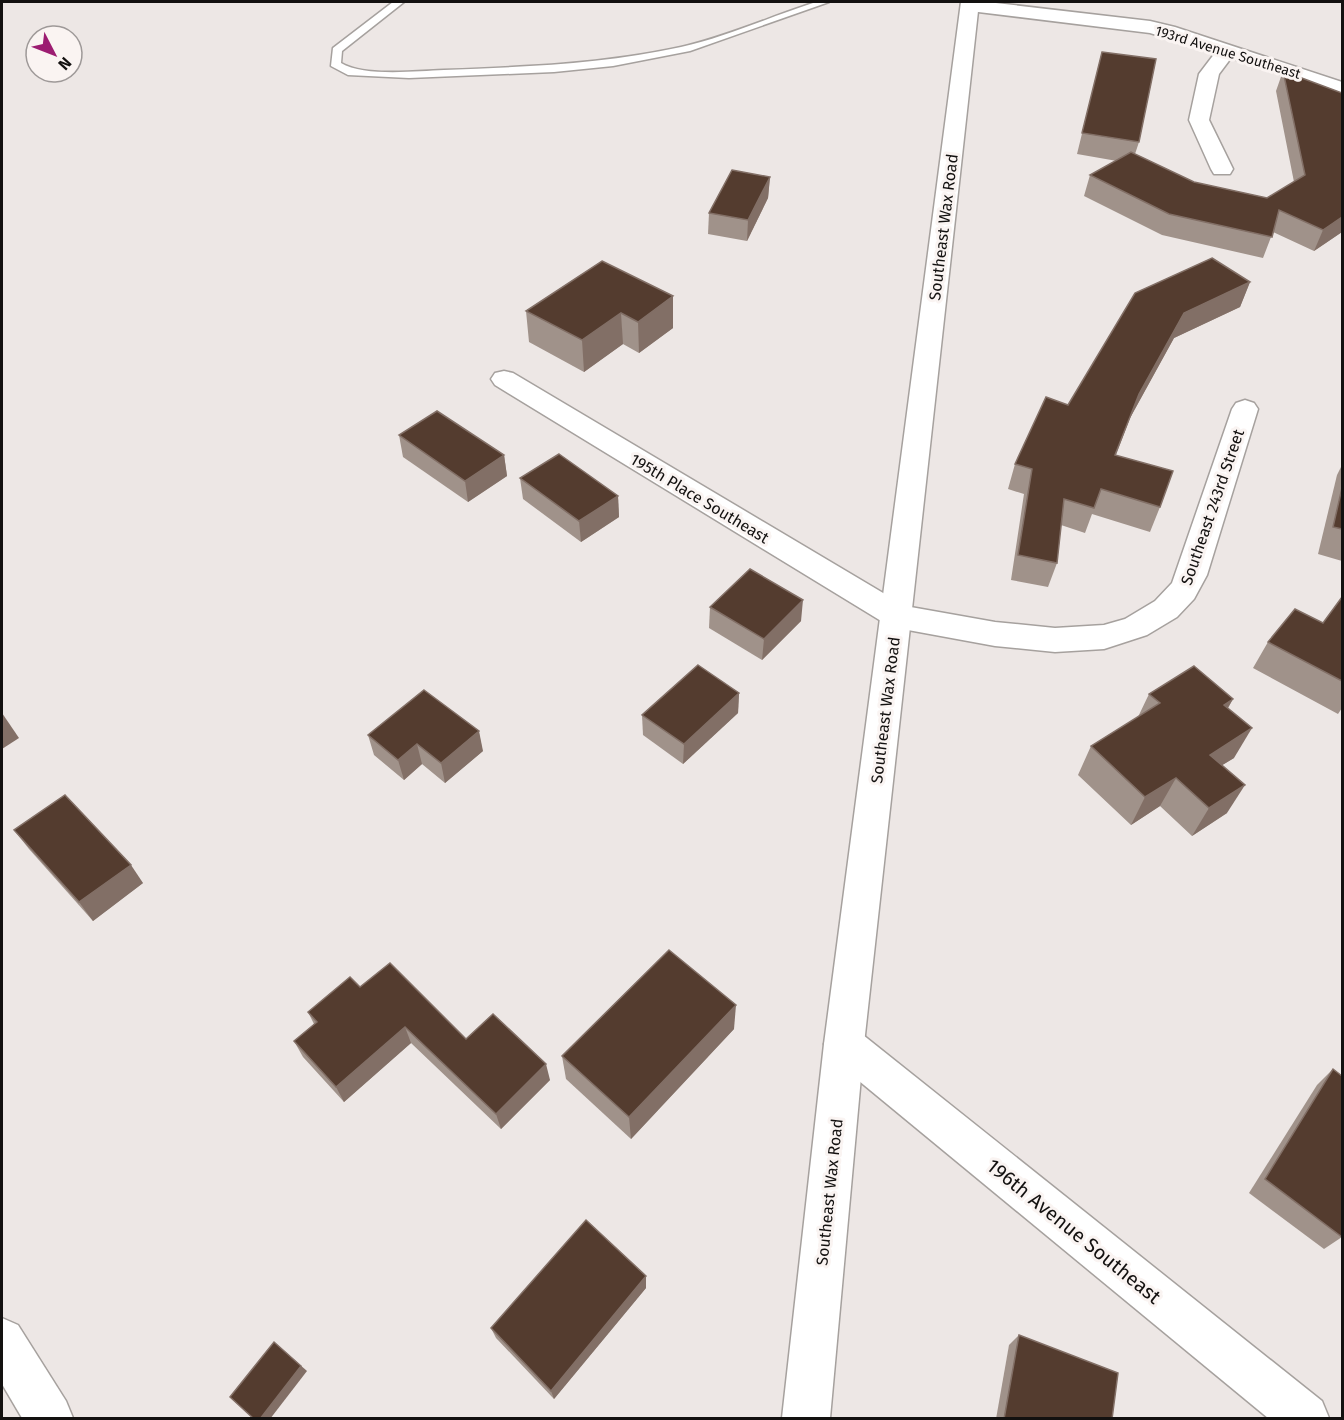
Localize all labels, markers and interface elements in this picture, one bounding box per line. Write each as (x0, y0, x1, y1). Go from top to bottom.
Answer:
street label: 193rd Avenue Southeast (1153, 22, 1304, 83)
north arrow (24, 24, 84, 84)
text: N (54, 53, 75, 74)
street label: Southeast Wax Road (925, 153, 962, 301)
street label: Southeast 243rd Street (1177, 426, 1248, 588)
street label: 195th Place Southeast (627, 450, 773, 547)
street label: Southeast Wax Road (867, 636, 904, 784)
street label: Southeast Wax Road (812, 1118, 847, 1266)
street label: 196th Avenue Southeast (982, 1153, 1166, 1309)

